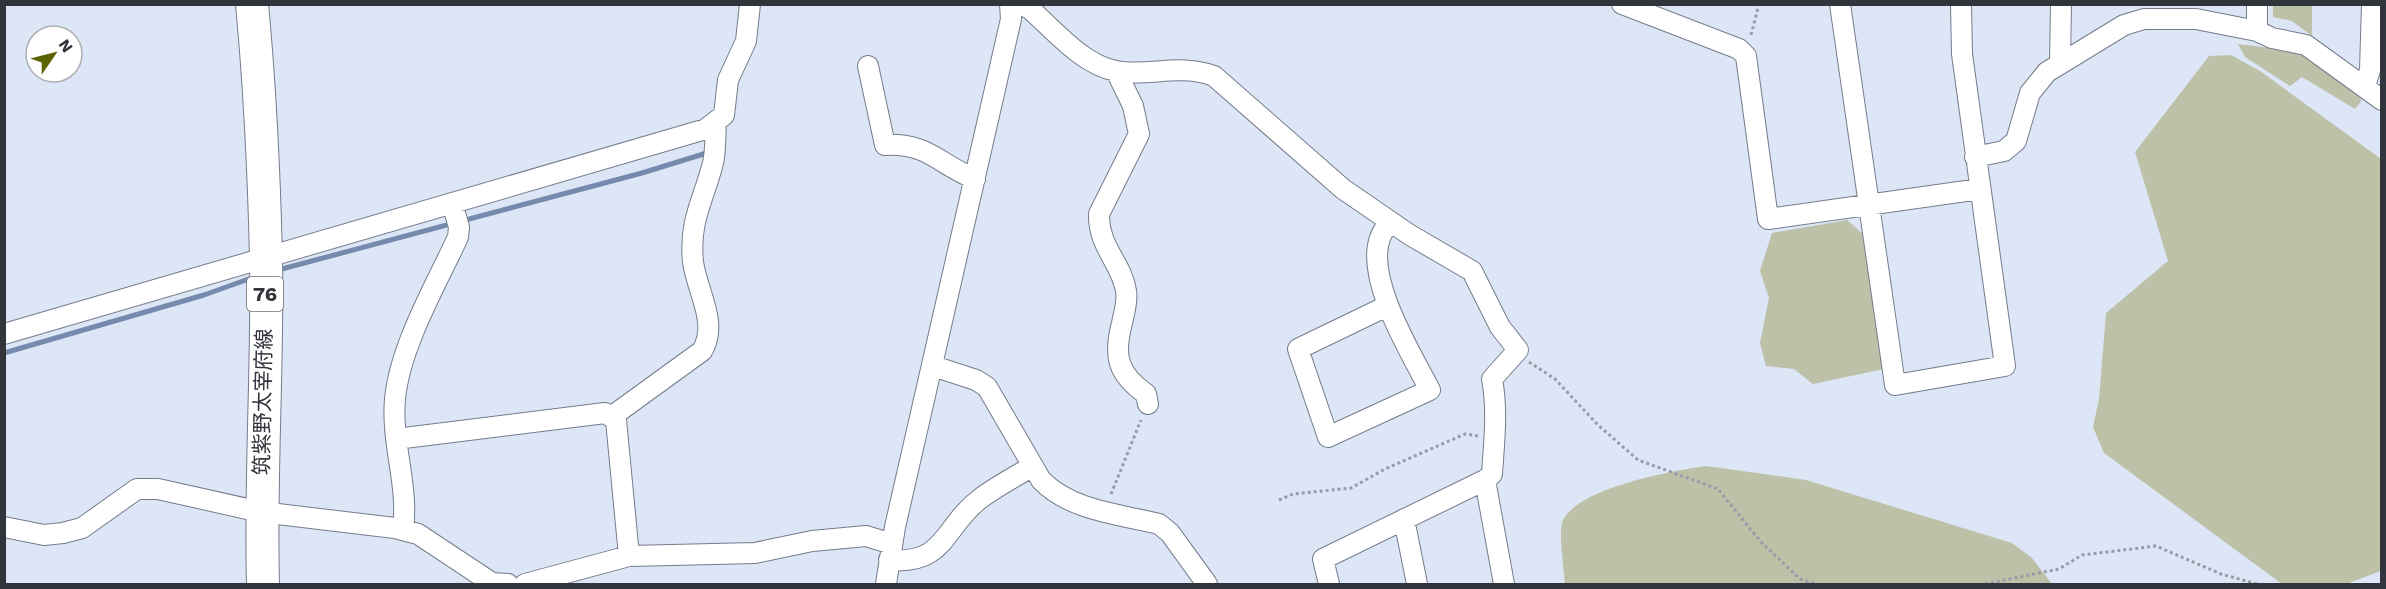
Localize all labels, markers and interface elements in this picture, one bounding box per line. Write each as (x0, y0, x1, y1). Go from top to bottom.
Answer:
north arrow (24, 24, 84, 84)
text: N (55, 35, 77, 56)
road number: 76 (247, 277, 283, 311)
street label: 筑紫野太宰府線 (249, 328, 276, 476)

